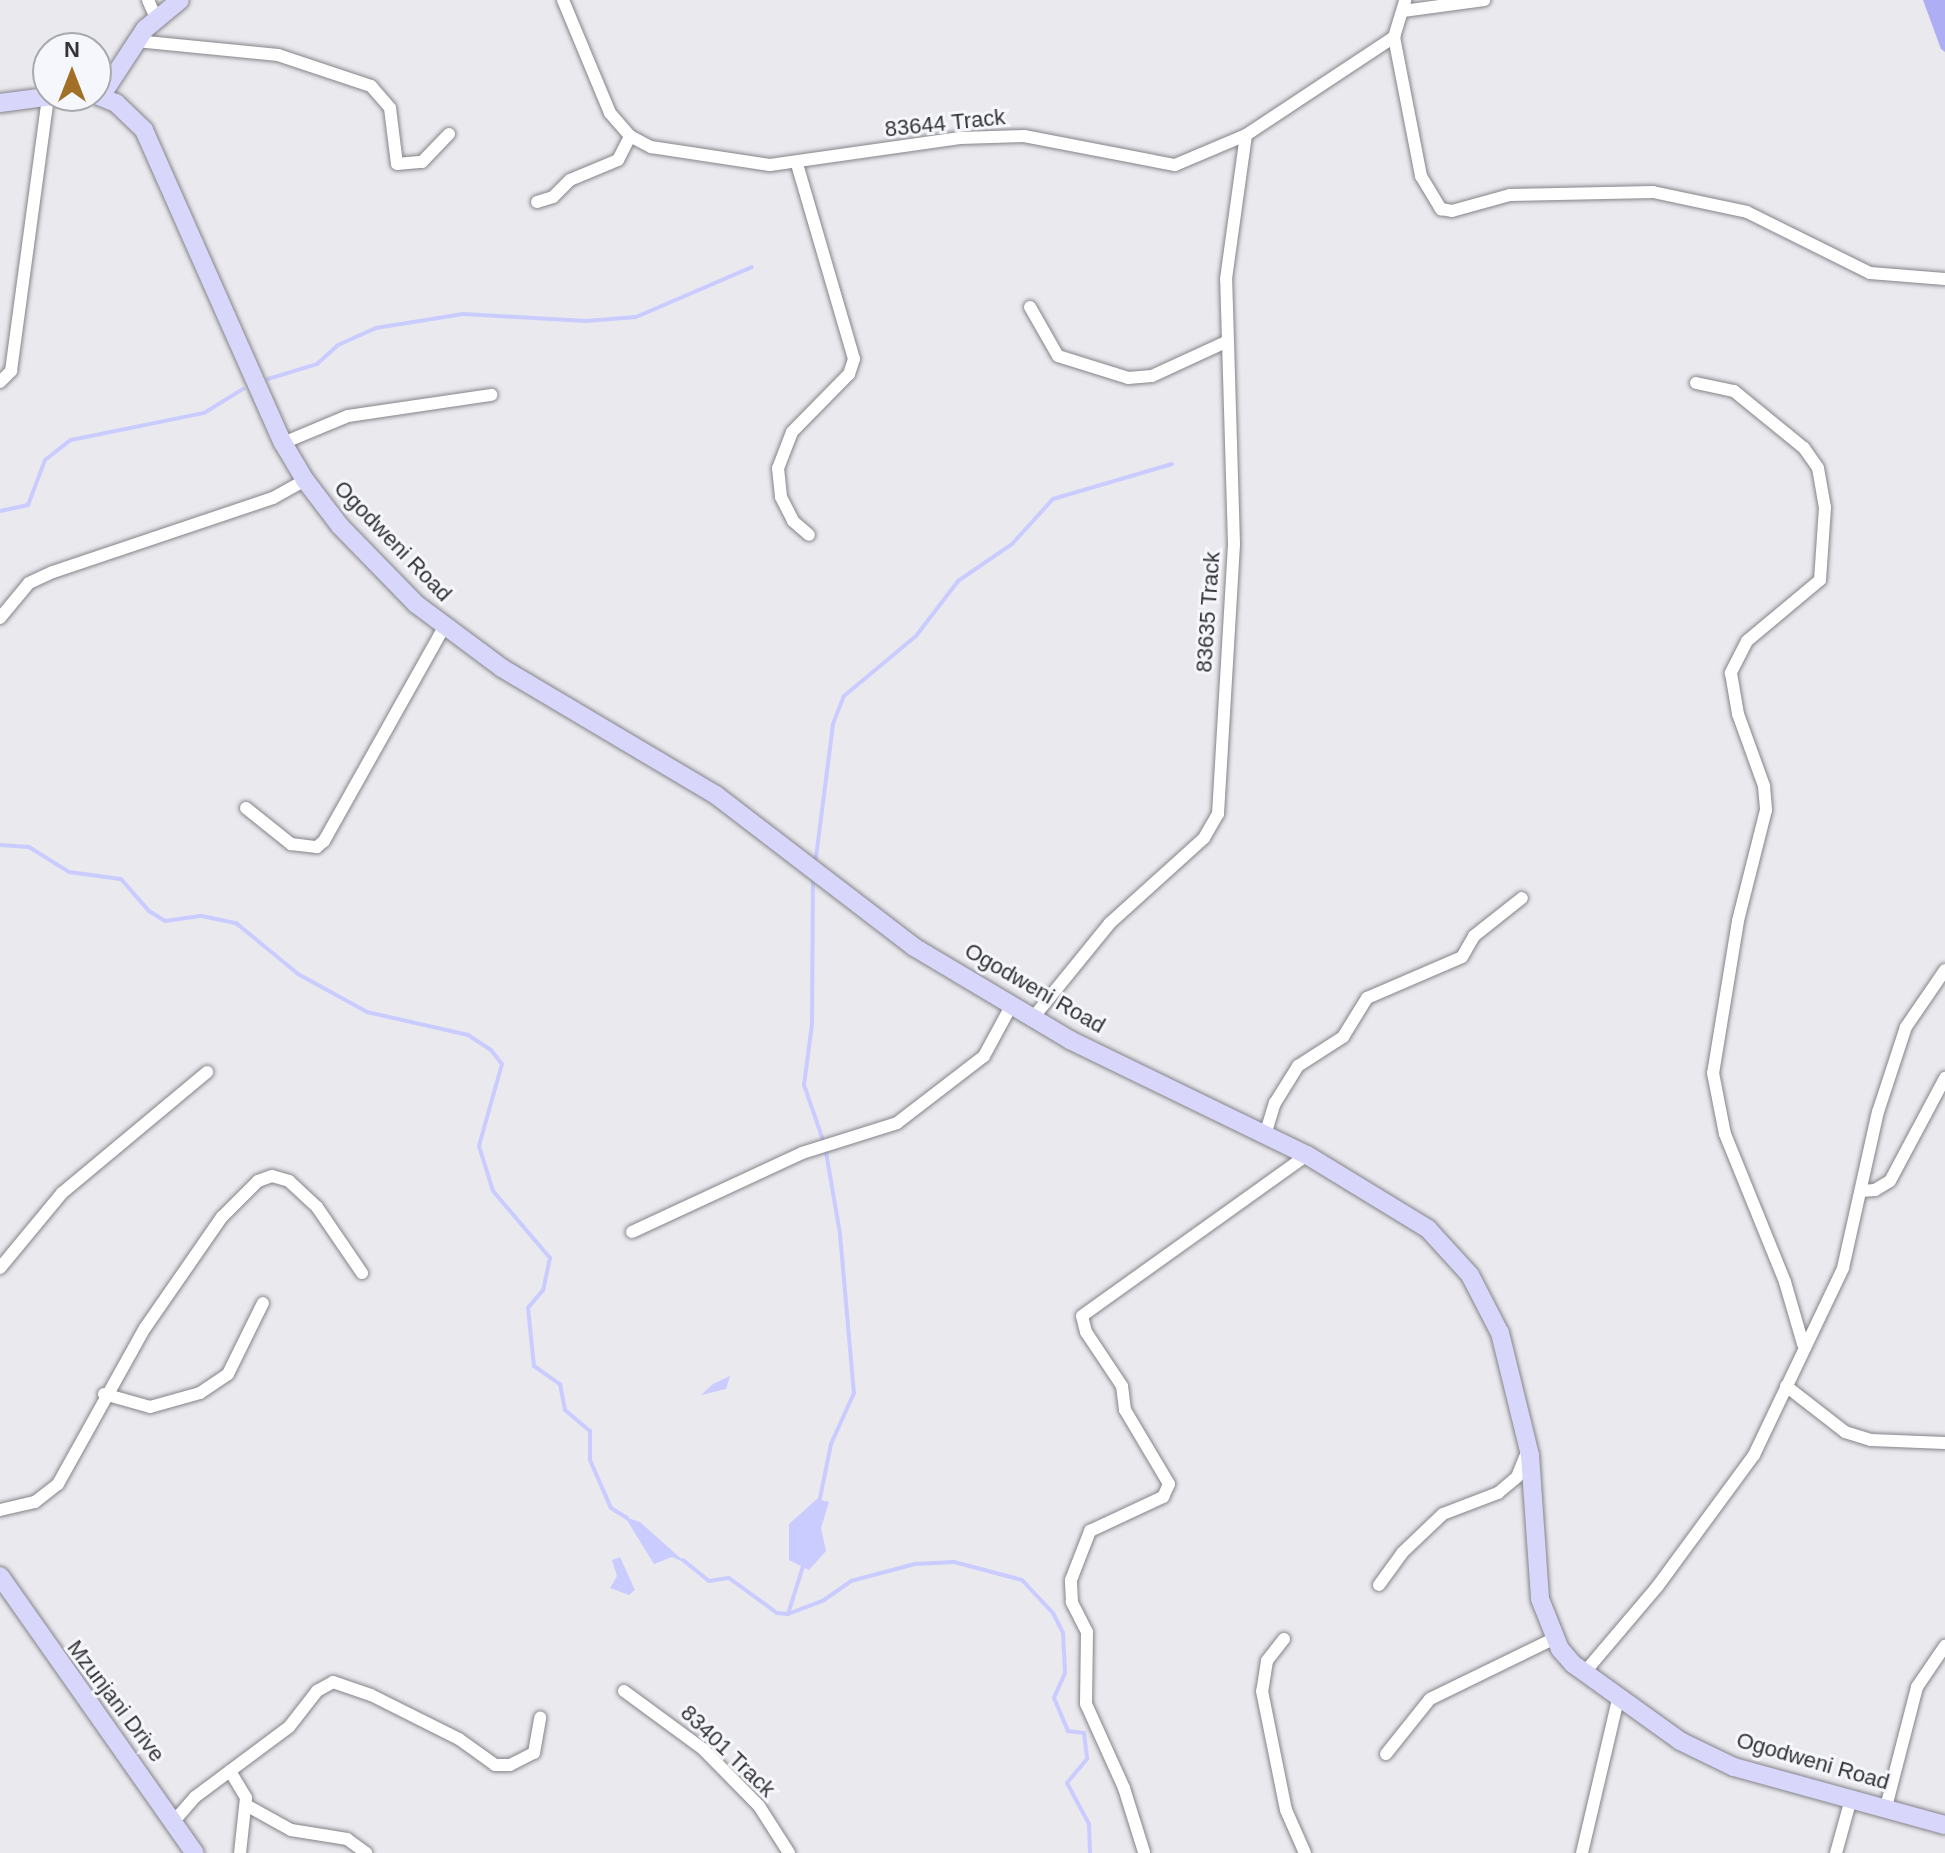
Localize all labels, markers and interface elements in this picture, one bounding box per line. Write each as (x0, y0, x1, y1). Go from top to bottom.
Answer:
north arrow (32, 32, 112, 112)
text: N (64, 37, 80, 62)
street label: 83644 Track (883, 104, 1007, 142)
street label: Ogodweni Road (329, 475, 457, 607)
street label: 83635 Track (1191, 550, 1225, 674)
street label: Ogodweni Road (960, 937, 1110, 1039)
street label: Mzunjani Drive (62, 1635, 170, 1767)
street label: 83401 Track (675, 1699, 781, 1803)
street label: Ogodweni Road (1734, 1727, 1892, 1795)

